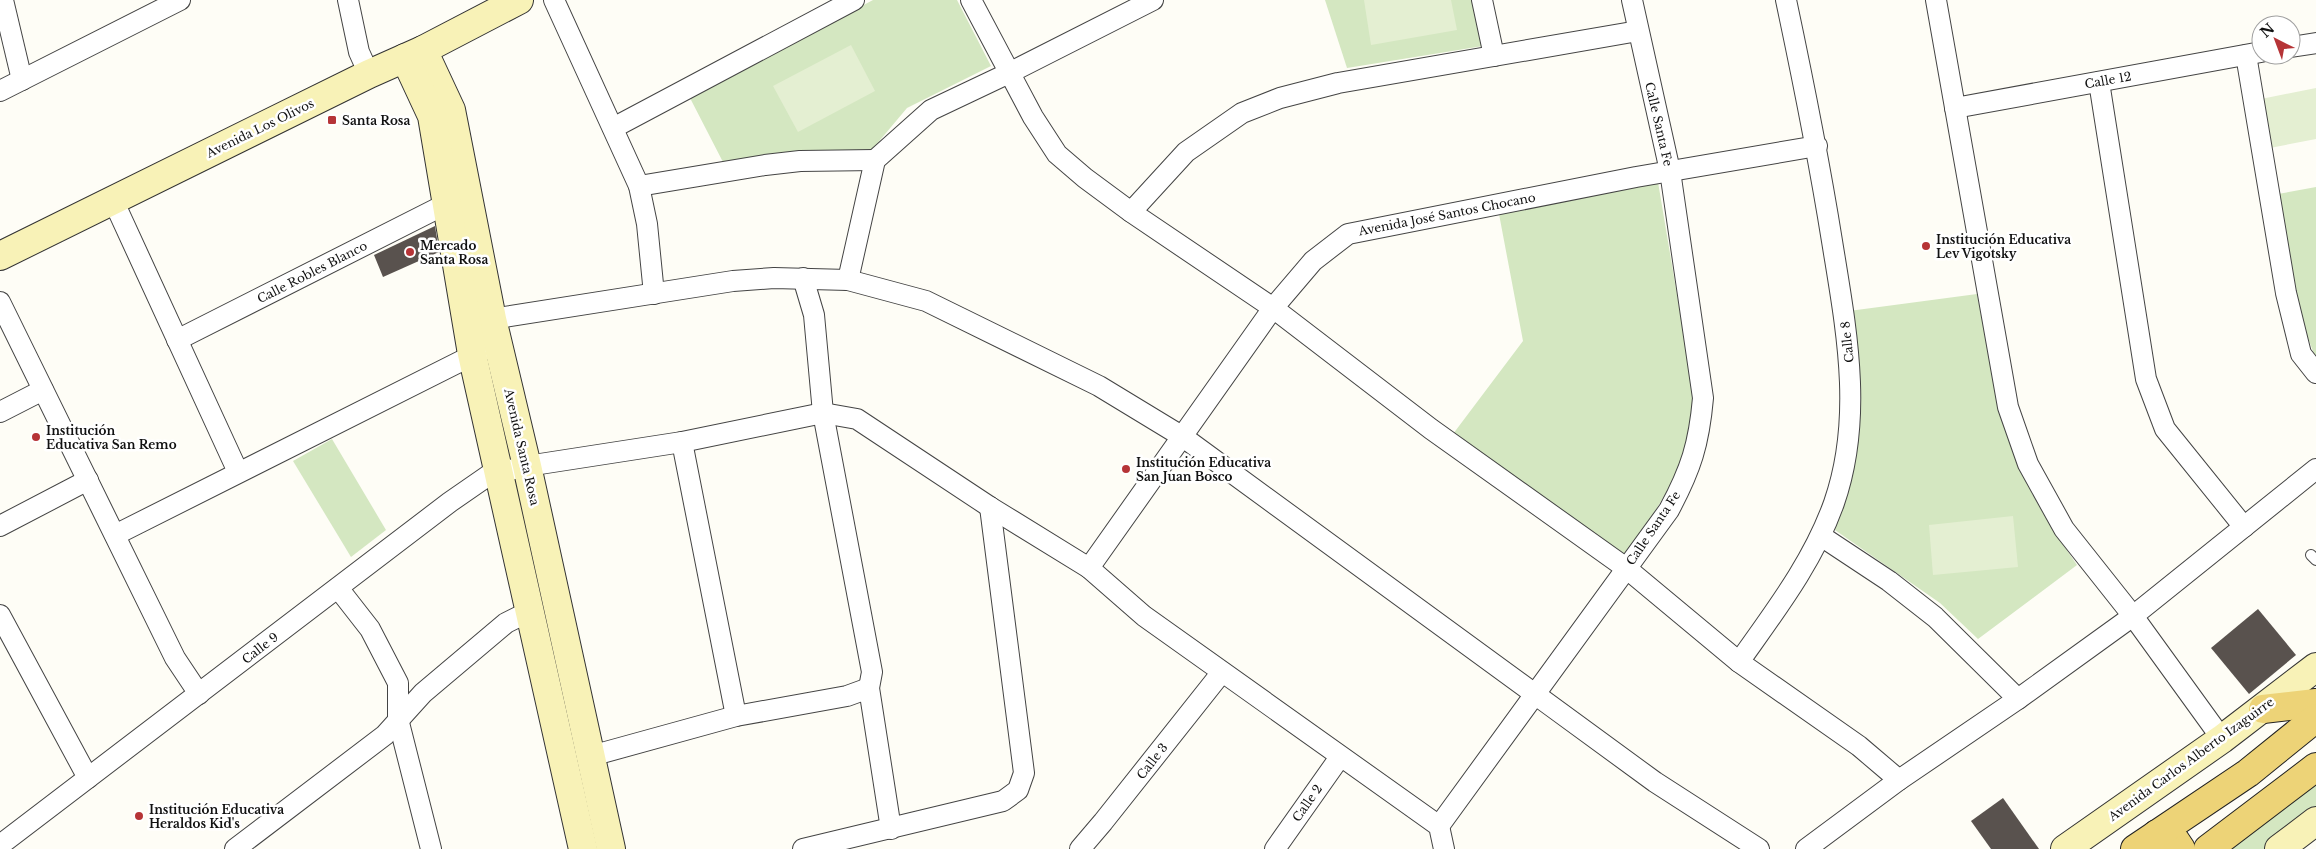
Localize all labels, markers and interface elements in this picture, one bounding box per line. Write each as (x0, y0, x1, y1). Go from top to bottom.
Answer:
north arrow (2251, 15, 2301, 65)
text: N (2256, 19, 2278, 41)
street label: Calle 12 (2083, 69, 2133, 91)
street label: Calle Santa Fe (1642, 80, 1676, 168)
street label: Avenida Los Olivos (203, 95, 316, 161)
place label: Santa Rosa (342, 113, 410, 128)
marker: Santa Rosa (326, 114, 338, 126)
street label: Avenida José Santos Chocano (1356, 189, 1537, 239)
place label: Institución Educativa Lev Vigotsky (1936, 232, 2071, 261)
street label: Calle Robles Blanco (255, 238, 370, 306)
place label: Mercado Santa Rosa (420, 238, 488, 267)
marker: Institución Educativa Lev Vigotsky (1920, 240, 1932, 252)
marker: Mercado Santa Rosa (404, 246, 416, 258)
street label: Calle 8 (1837, 320, 1857, 364)
street label: Avenida Santa Rosa (501, 386, 543, 507)
place label: Institución Educativa San Remo (46, 423, 177, 452)
marker: Institución Educativa San Remo (30, 431, 42, 443)
place label: Institución Educativa San Juan Bosco (1136, 455, 1271, 484)
marker: Institución Educativa San Juan Bosco (1120, 463, 1132, 475)
street label: Calle Santa Fe (1623, 488, 1683, 568)
street label: Calle 9 (239, 629, 281, 667)
street label: Avenida Carlos Alberto Izaguirre (2105, 694, 2277, 825)
street label: Calle 3 (1133, 740, 1171, 782)
street label: Calle 2 (1289, 782, 1325, 824)
place label: Institución Educativa Heraldos Kid's (149, 802, 284, 831)
marker: Institución Educativa Heraldos Kid's (133, 810, 145, 822)

